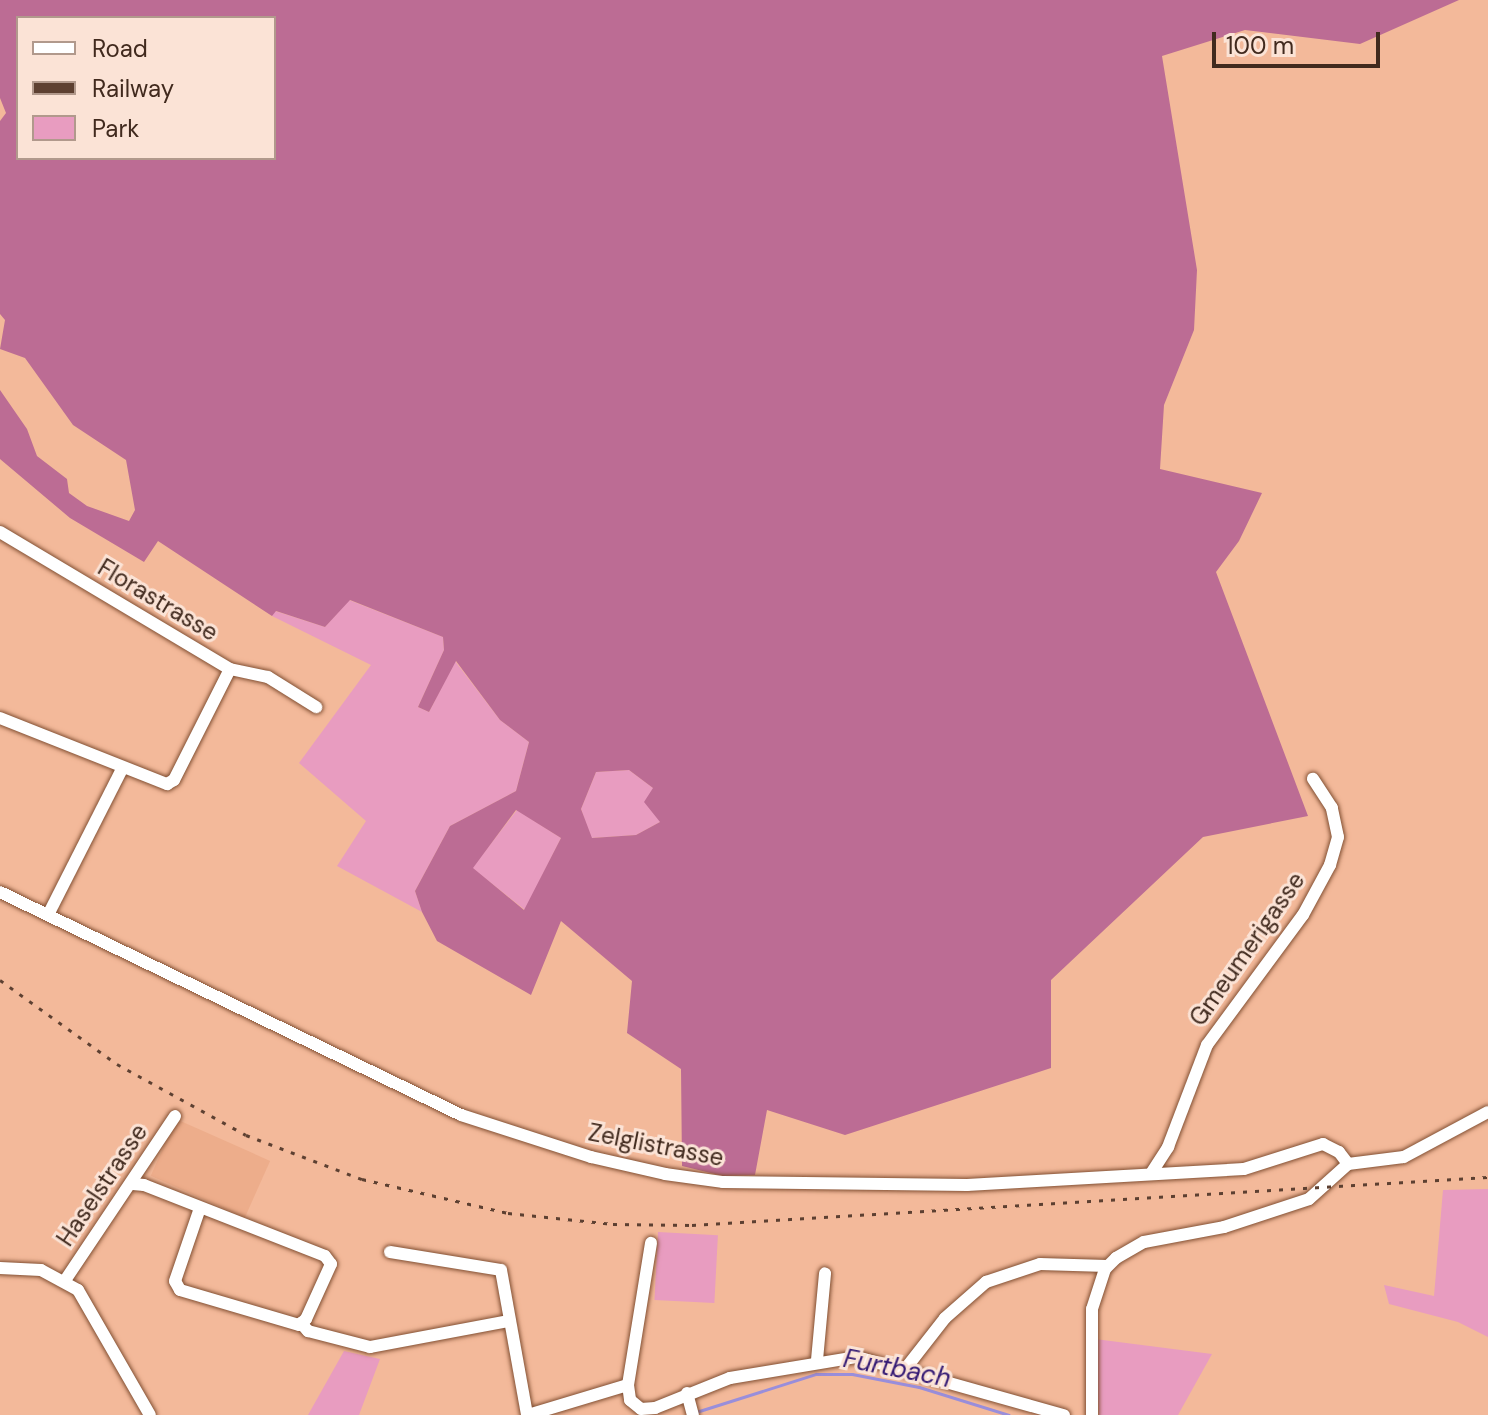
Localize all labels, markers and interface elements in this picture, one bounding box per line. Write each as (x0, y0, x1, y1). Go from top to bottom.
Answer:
legend (16, 16, 276, 160)
scale bar (1216, 16, 1384, 66)
text: 100 m (1226, 30, 1294, 61)
text: Road (92, 33, 148, 64)
text: Railway (92, 73, 174, 104)
text: Park (92, 113, 139, 144)
street label: Florastrasse (93, 553, 223, 647)
street label: Gmeumerigasse (1183, 867, 1311, 1031)
street label: Haselstrasse (51, 1118, 153, 1252)
street label: Zelglistrasse (586, 1118, 726, 1172)
water label: Furtbach (841, 1343, 953, 1395)

